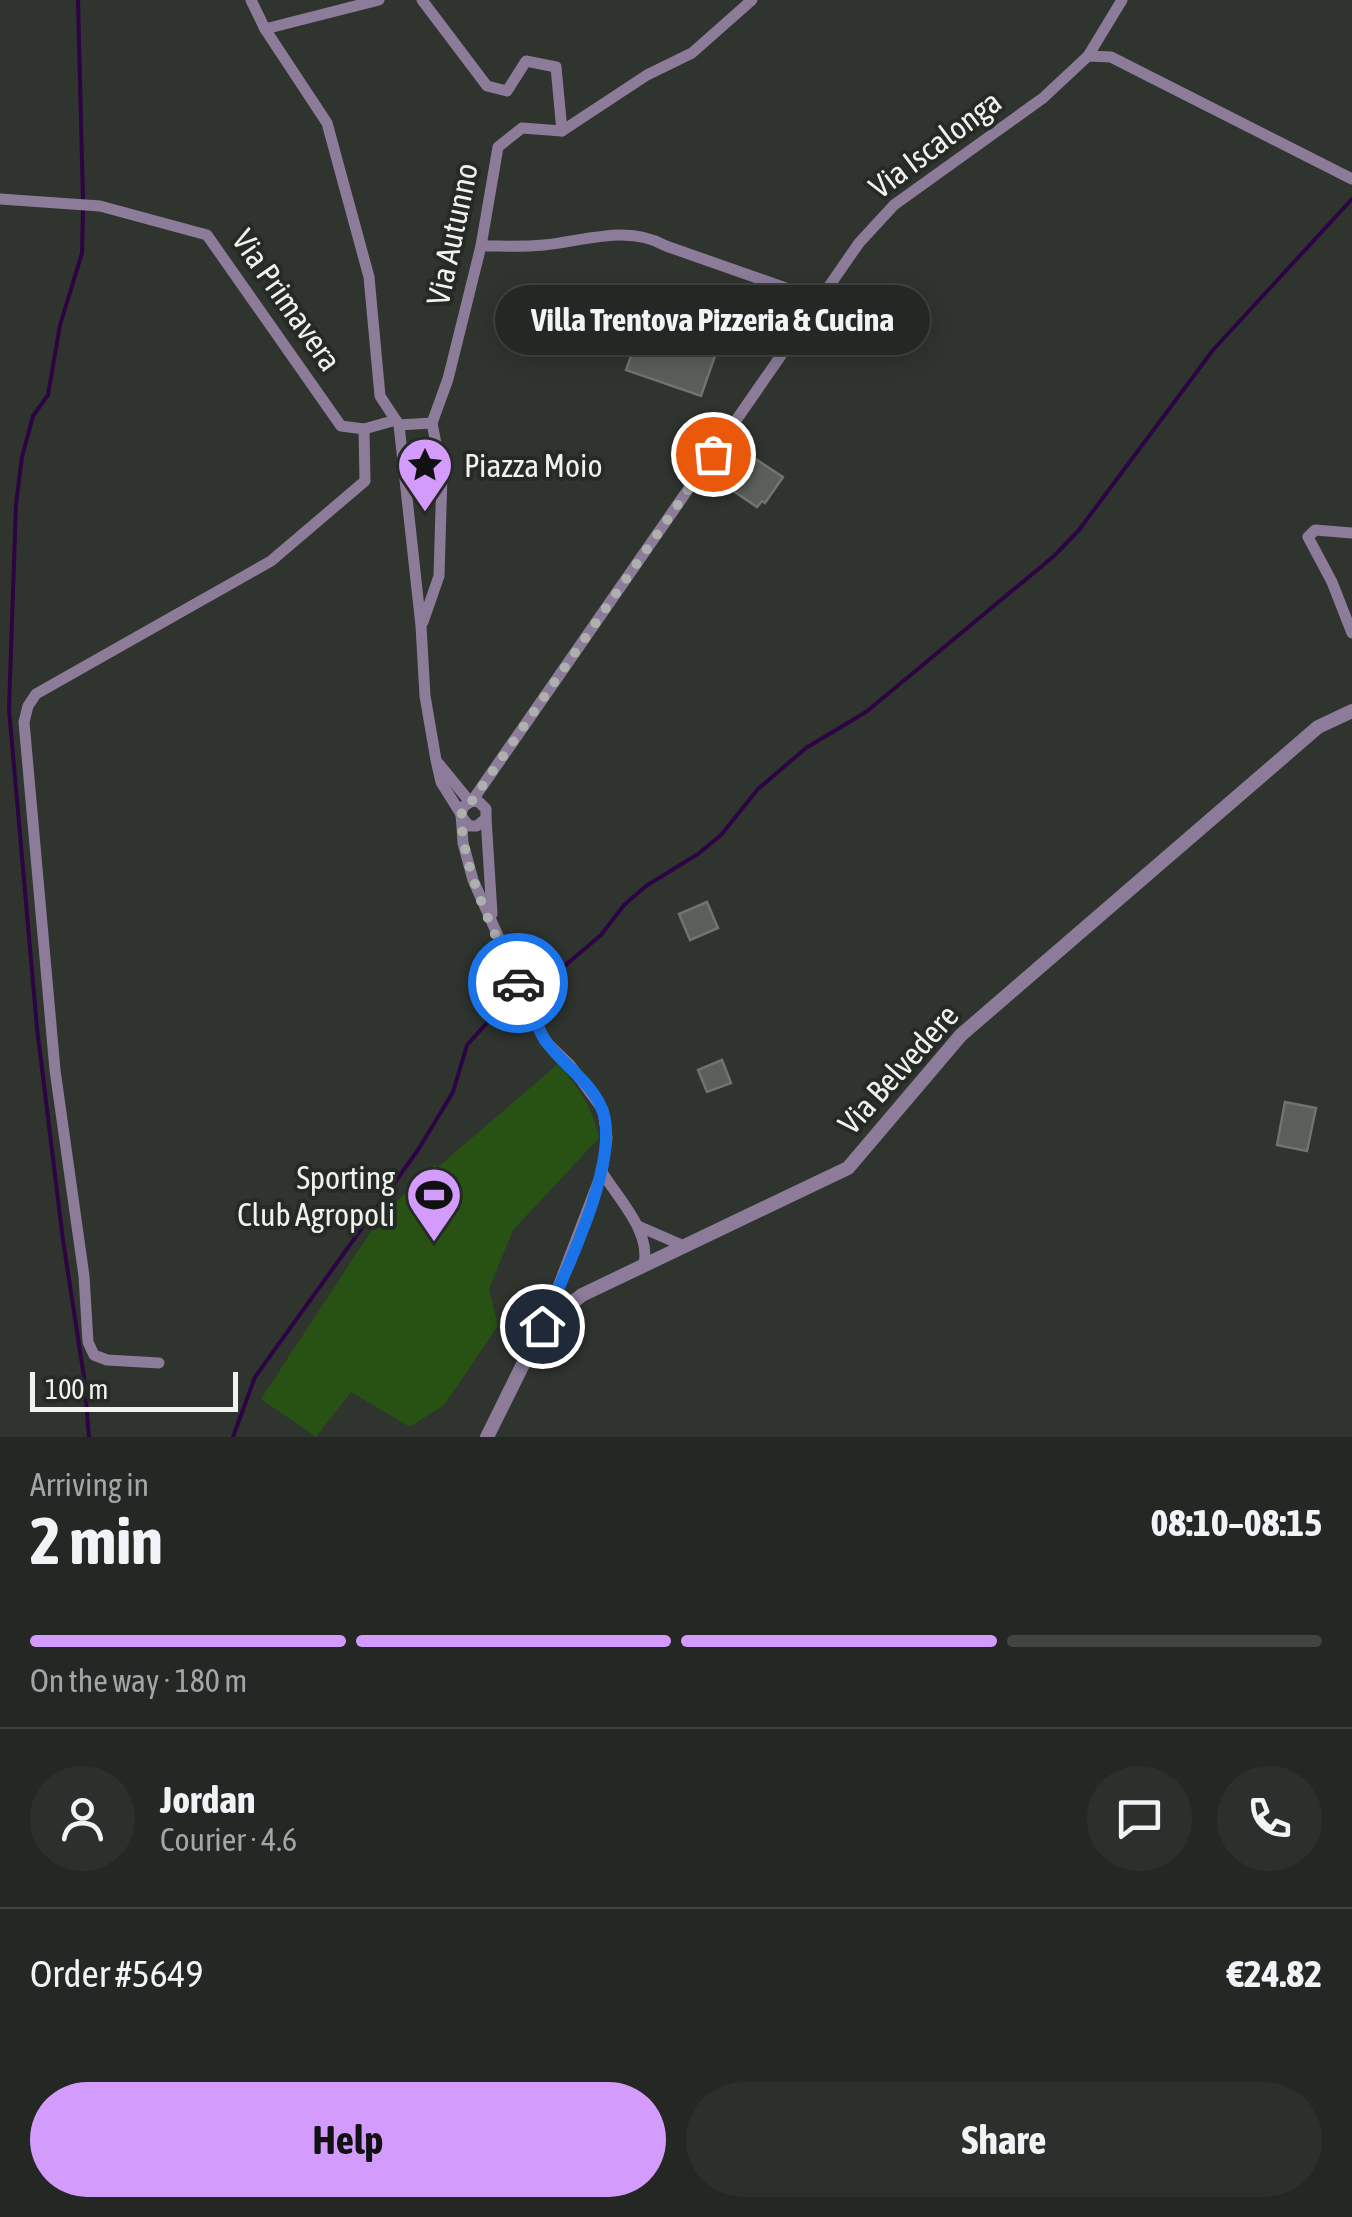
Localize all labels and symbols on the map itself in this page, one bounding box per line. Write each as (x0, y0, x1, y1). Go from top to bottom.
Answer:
street label: Via Iscalonga (862, 83, 1008, 205)
street label: Via Autunno (419, 160, 485, 308)
street label: Via Primavera (225, 222, 349, 378)
callout: Villa Trentova Pizzeria & Cucina (496, 284, 930, 354)
pin (671, 412, 756, 497)
place icon: Piazza Moio (395, 435, 455, 514)
place label: Piazza Moio (464, 447, 602, 484)
courier (468, 933, 568, 1033)
street label: Via Belvedere (830, 997, 966, 1141)
place label: Sporting Club Agropoli (237, 1159, 395, 1233)
sports icon: Sporting Club Agropoli (404, 1165, 464, 1244)
pin (500, 1284, 585, 1369)
scale bar (30, 1367, 238, 1412)

